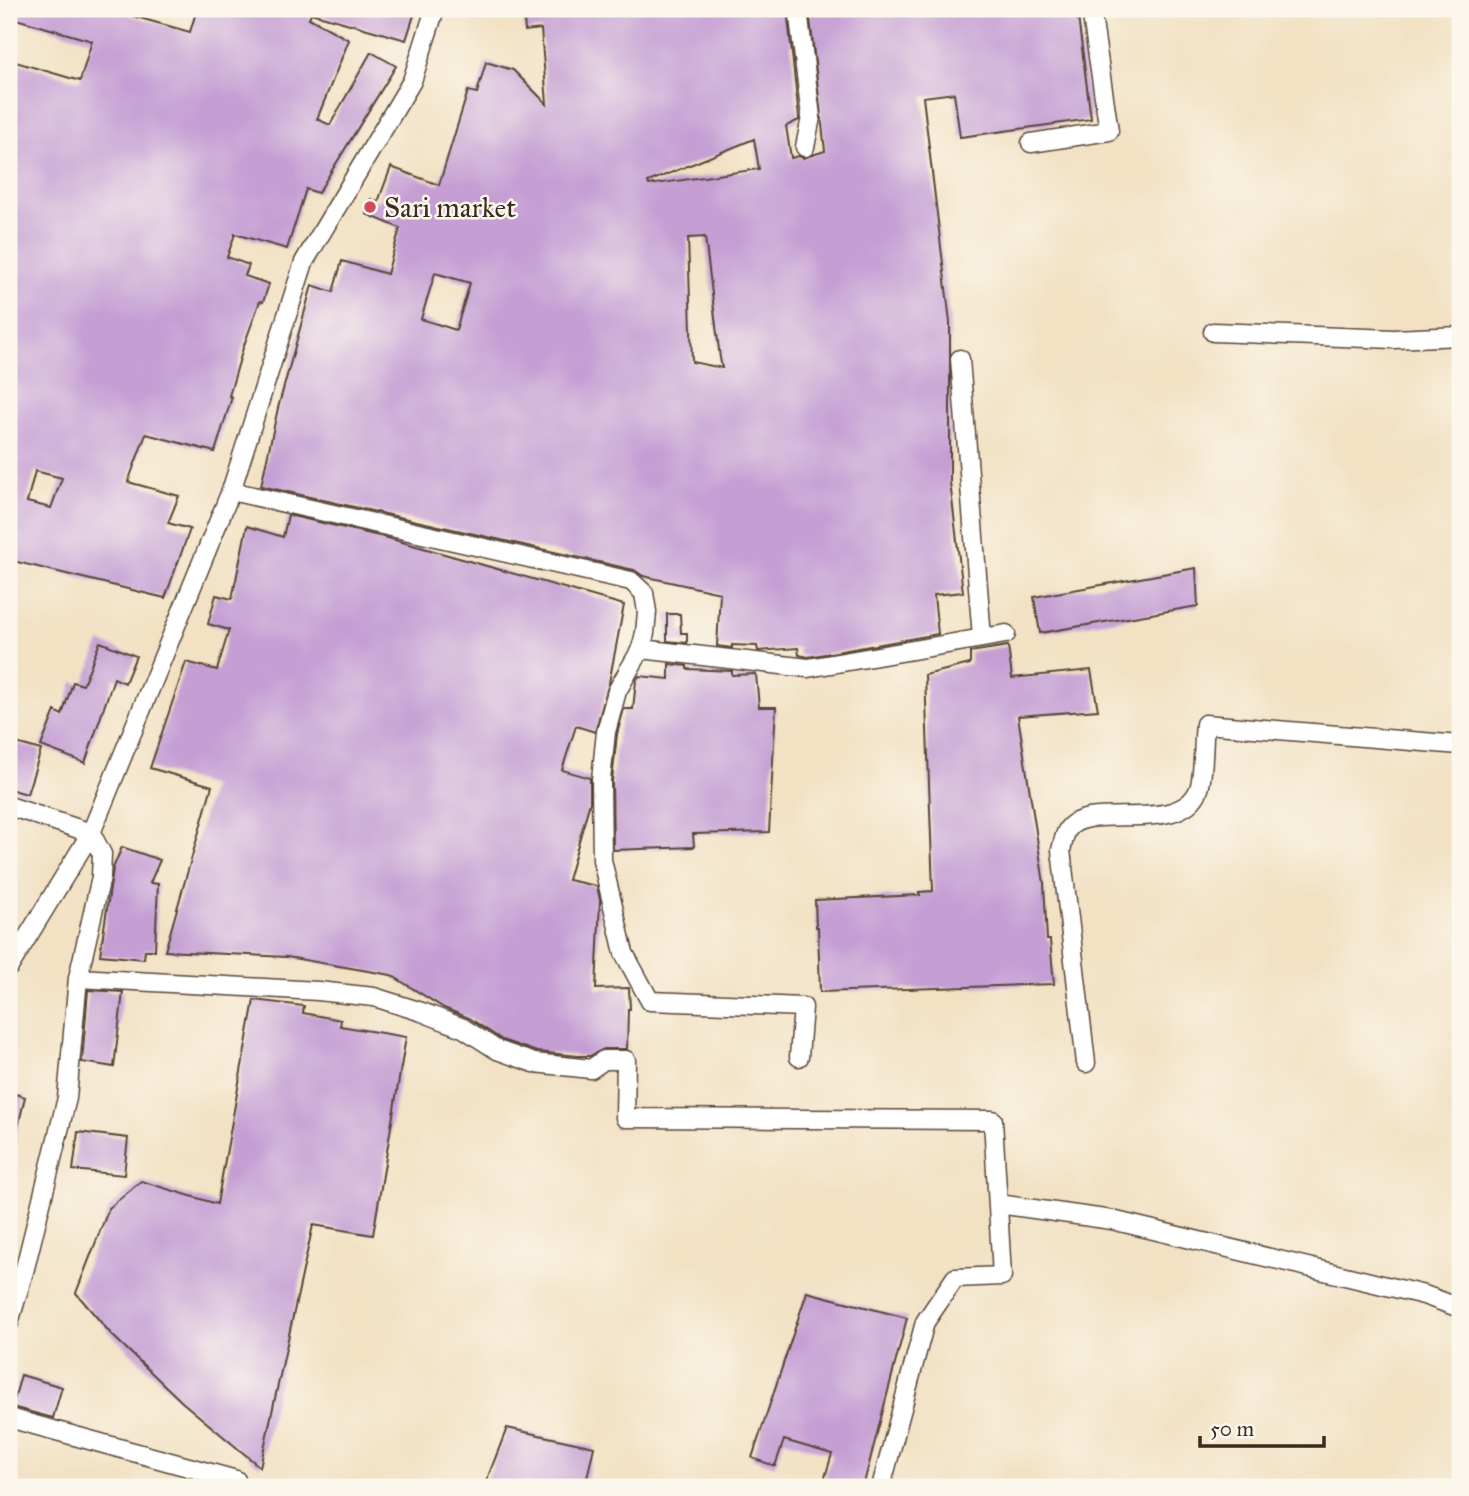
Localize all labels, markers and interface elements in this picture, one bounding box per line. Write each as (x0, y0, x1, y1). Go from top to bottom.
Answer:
place label: Sari market (384, 190, 516, 225)
marker: Sari market (362, 199, 378, 215)
scale bar (1200, 1405, 1324, 1449)
text: 50 m (1210, 1416, 1255, 1442)

